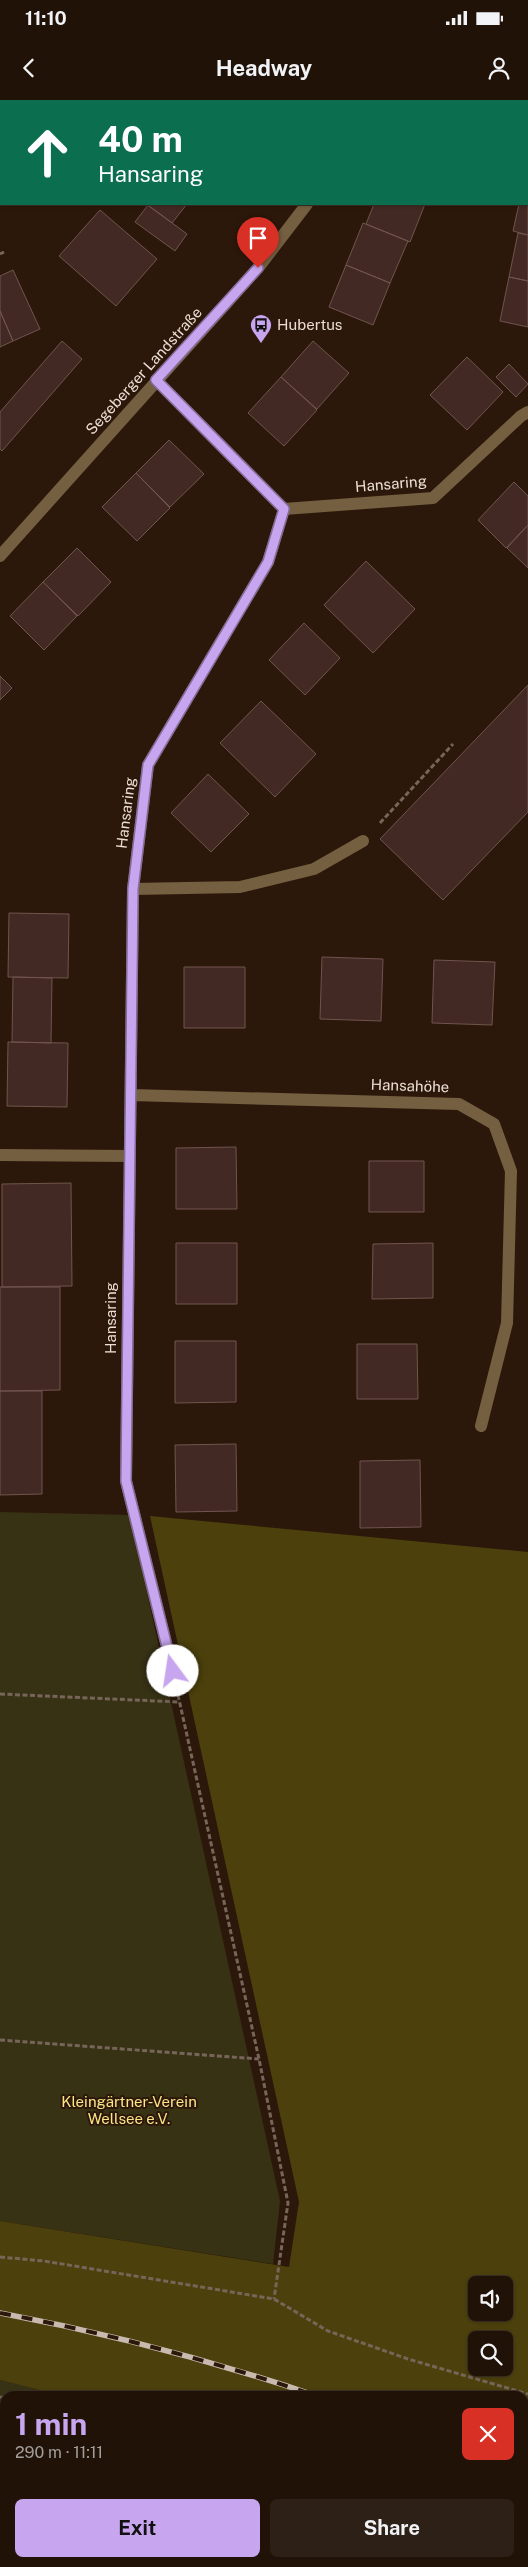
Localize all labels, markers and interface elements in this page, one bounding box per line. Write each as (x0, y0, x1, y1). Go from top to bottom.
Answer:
text: 11:10 (25, 7, 67, 29)
icon: back (15, 54, 43, 82)
icon: person (485, 54, 513, 82)
text: Headway (216, 55, 312, 81)
text: 40 m (98, 119, 183, 160)
icon: ahead (15, 120, 80, 185)
text: Hansaring (98, 161, 203, 187)
pin (237, 217, 279, 268)
icon: arrive (244, 224, 272, 252)
street label: Segeberger Landstraße (82, 304, 205, 438)
bus stop icon: Hubertus (249, 313, 273, 344)
place label: Hubertus (277, 316, 342, 333)
street label: Hansaring (354, 472, 428, 495)
street label: Hansaring (113, 776, 138, 850)
street label: Hansahöhe (370, 1076, 450, 1095)
street label: Hansaring (102, 1282, 119, 1354)
position arrow (146, 1644, 198, 1696)
park label: Kleingärtner-Verein Wellsee e.V. (61, 2093, 197, 2127)
map controls (468, 2276, 513, 2376)
button: sound (468, 2276, 513, 2321)
button: search (468, 2331, 513, 2376)
text: 1 min (15, 2406, 87, 2442)
button: close (462, 2408, 514, 2460)
text: 290 m · 11:11 (15, 2443, 103, 2462)
button: Exit (15, 2499, 260, 2557)
button: Share (270, 2499, 514, 2557)

